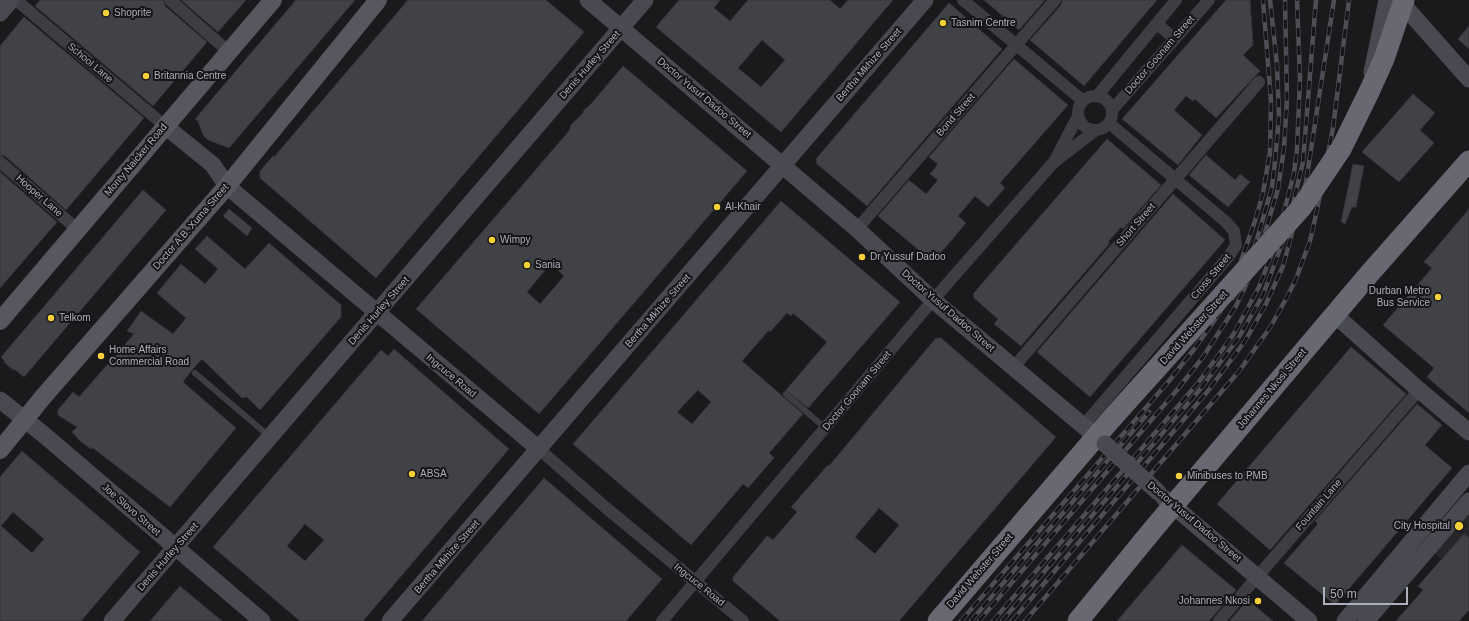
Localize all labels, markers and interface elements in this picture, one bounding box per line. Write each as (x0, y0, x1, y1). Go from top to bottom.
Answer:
place label: Shoprite (114, 7, 151, 19)
marker: Shoprite (101, 8, 111, 18)
street label: Doctor Goonam Street (1123, 13, 1197, 97)
place label: Tasnim Centre (951, 17, 1015, 29)
marker: Tasnim Centre (938, 18, 948, 28)
street label: Bertha Mkhize Street (834, 26, 904, 104)
street label: Denis Hurley Street (557, 28, 623, 102)
street label: School Lane (65, 41, 115, 85)
street label: Doctor Yusuf Dadoo Street (655, 55, 753, 141)
place label: Britannia Centre (154, 70, 226, 82)
marker: Britannia Centre (141, 71, 151, 81)
street label: Bond Street (934, 91, 978, 139)
street label: Monty Naicker Road (102, 121, 170, 199)
street label: Hooper Lane (13, 173, 65, 219)
street label: Doctor A.B. Xuma Street (151, 182, 231, 272)
place label: Al-Khair (725, 201, 761, 213)
street label: Short Street (1114, 201, 1158, 249)
marker: Al-Khair (712, 202, 722, 212)
place label: Wimpy (500, 234, 531, 246)
marker: Wimpy (487, 235, 497, 245)
place label: Dr Yussuf Dadoo (870, 251, 946, 263)
marker: Dr Yussuf Dadoo (857, 252, 867, 262)
street label: Cross Street (1189, 252, 1233, 302)
place label: Sania (535, 259, 561, 271)
marker: Sania (522, 260, 532, 270)
street label: Doctor Yusuf Dadoo Street (899, 267, 997, 355)
street label: Bertha Mkhize Street (623, 272, 693, 350)
street label: Denis Hurley Street (346, 274, 412, 348)
place label: Durban Metro Bus Service (1369, 285, 1430, 308)
street label: David Webster Street (1158, 289, 1230, 367)
marker: Durban Metro Bus Service (1433, 292, 1443, 302)
place label: Telkom (59, 312, 91, 324)
marker: Telkom (46, 313, 56, 323)
place label: Home Affairs Commercial Road (109, 344, 189, 368)
street label: Johannes Nkosi Street (1235, 347, 1309, 431)
street label: Doctor Goonam Street (820, 349, 894, 433)
marker: Home Affairs Commercial Road (96, 351, 106, 361)
street label: Ingcuce Road (424, 352, 478, 400)
place label: ABSA (420, 468, 447, 480)
marker: ABSA (407, 469, 417, 479)
place label: Minibuses to PMB (1187, 470, 1268, 482)
marker: Minibuses to PMB (1174, 471, 1184, 481)
street label: Fountain Lane (1293, 477, 1345, 533)
street label: Doctor Yusuf Dadoo Street (1145, 479, 1243, 565)
street label: Joe Slovo Street (99, 481, 163, 539)
street label: Bertha Mkhize Street (412, 518, 482, 596)
street label: Denis Hurley Street (135, 520, 201, 594)
place label: City Hospital (1394, 520, 1450, 532)
marker: City Hospital (1453, 520, 1465, 532)
street label: David Webster Street (944, 531, 1016, 611)
street label: Ingcuce Road (671, 561, 727, 609)
scale bar (1325, 579, 1410, 605)
text: 50 m (1330, 587, 1357, 601)
place label: Johannes Nkosi (1179, 595, 1250, 607)
marker: Johannes Nkosi (1253, 596, 1263, 606)

